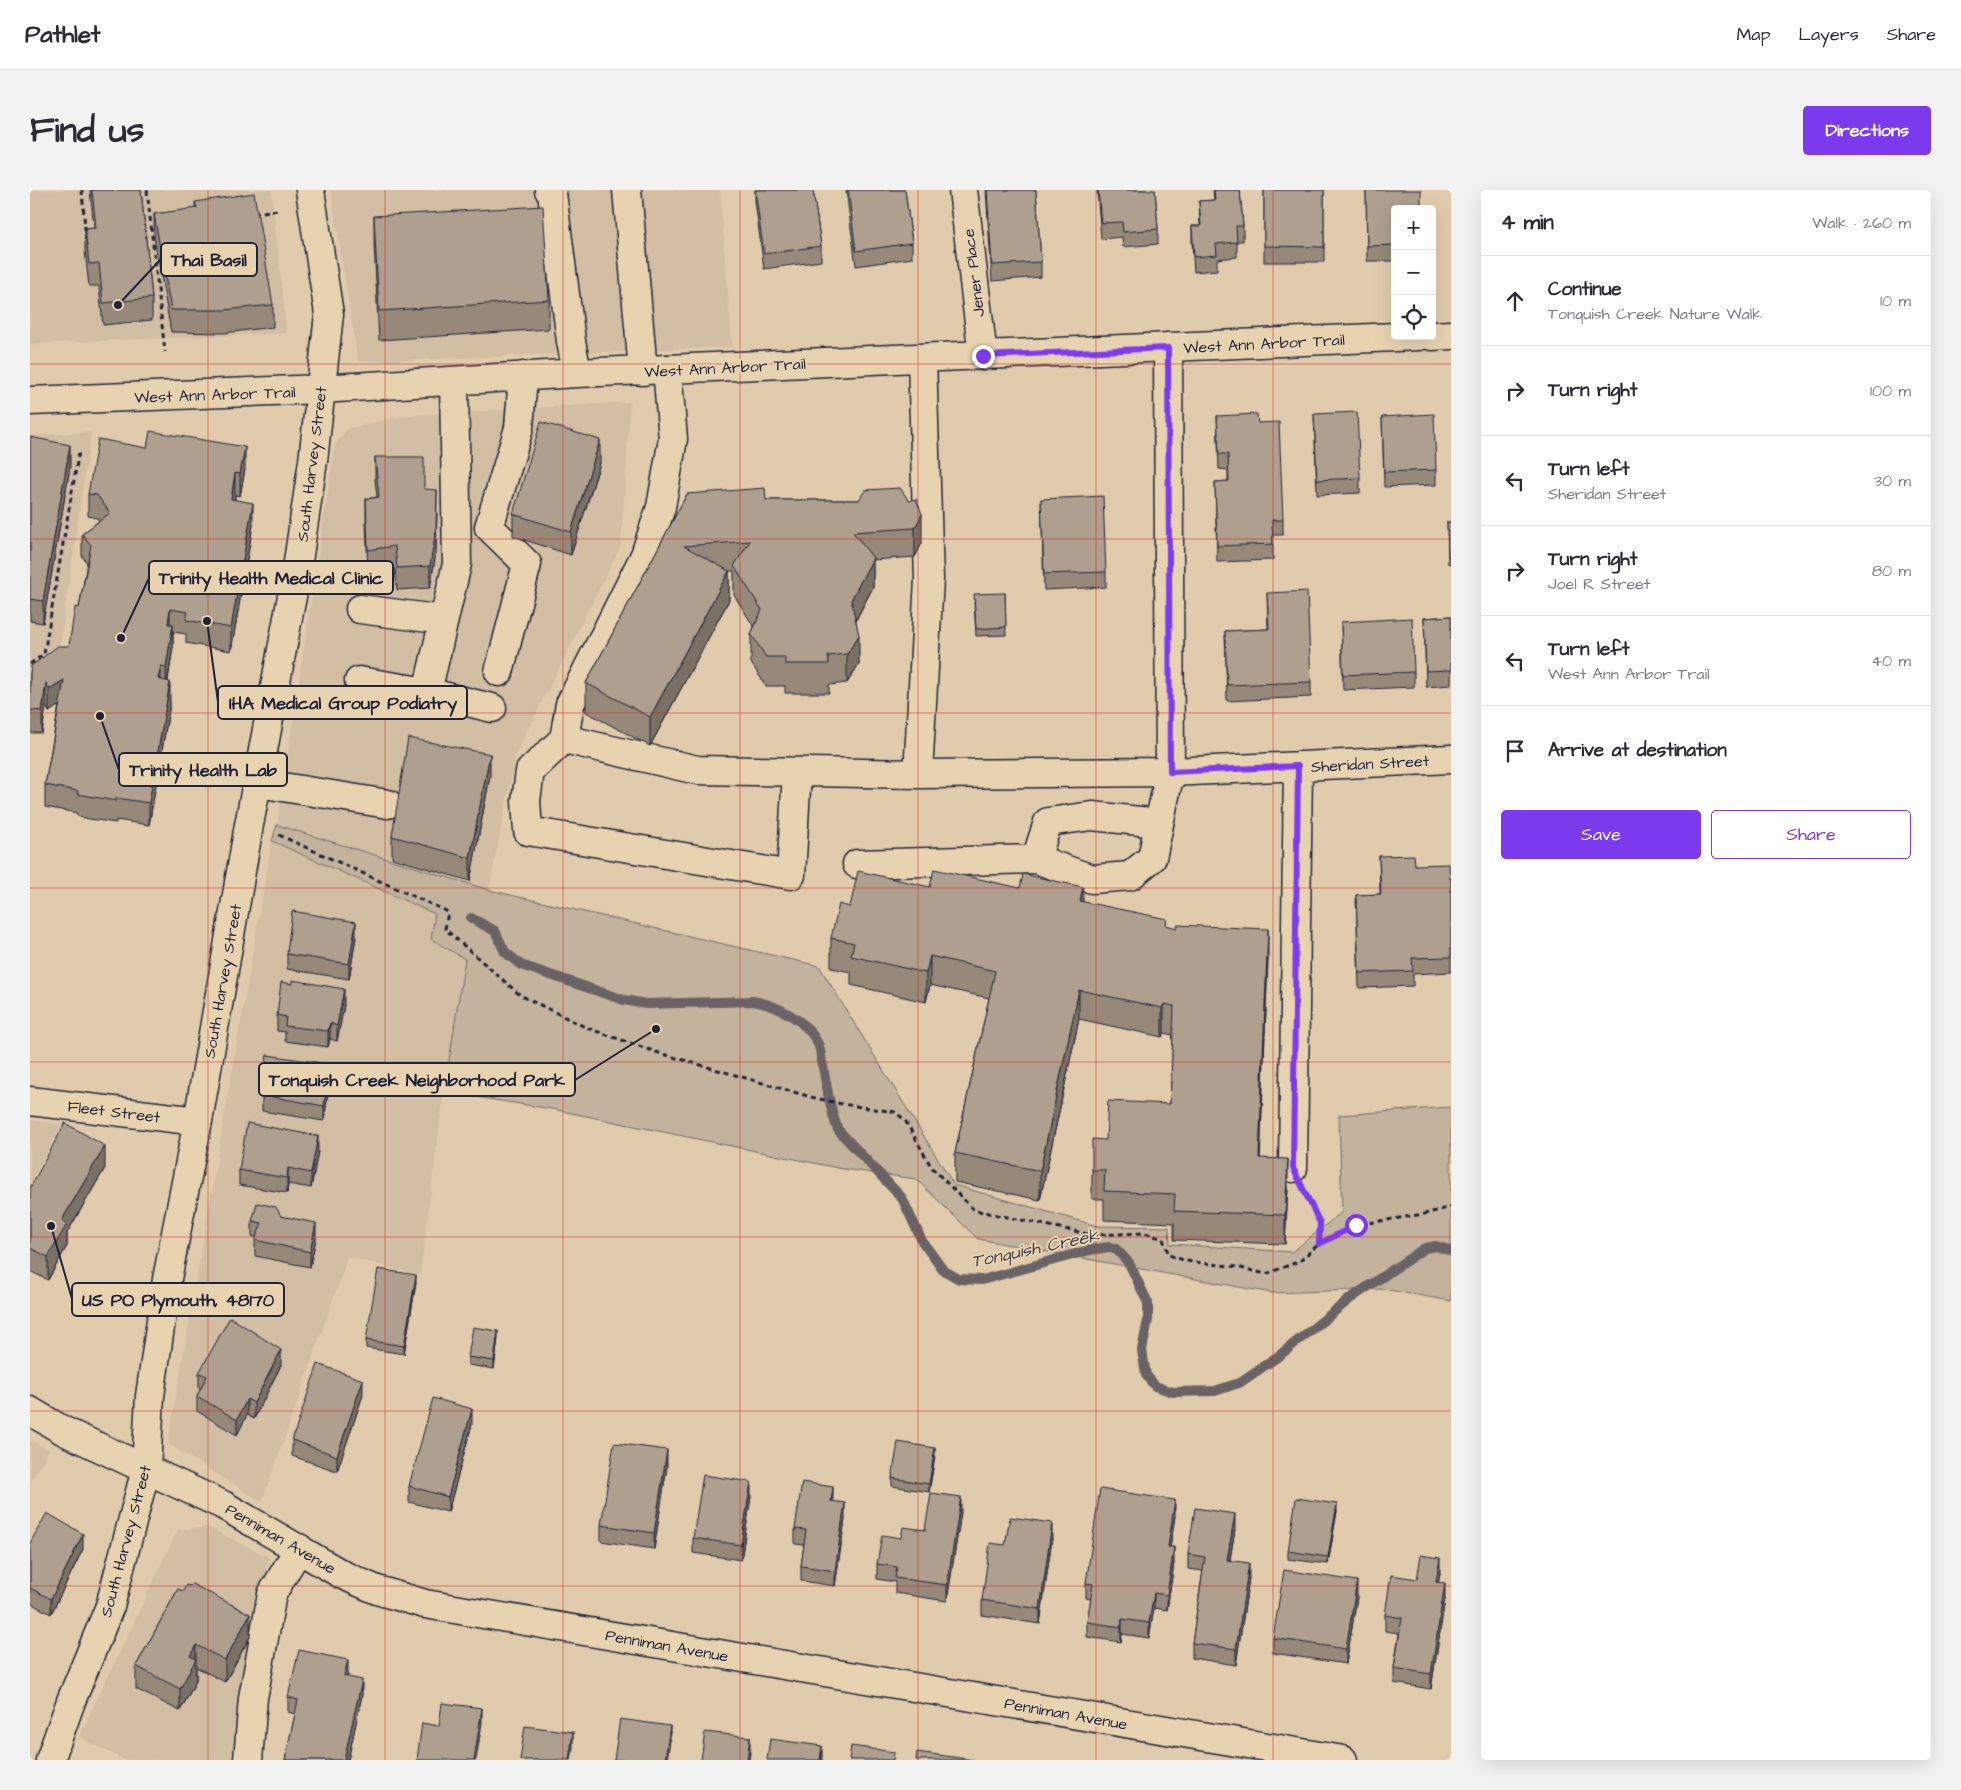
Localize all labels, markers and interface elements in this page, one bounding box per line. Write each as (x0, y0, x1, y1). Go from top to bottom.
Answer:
text: Pathlet (25, 18, 101, 52)
text: Map (1736, 22, 1770, 47)
text: Layers (1798, 22, 1859, 47)
text: Share (1887, 22, 1936, 47)
text: Find us (30, 106, 144, 155)
button: Directions (1803, 106, 1931, 155)
map controls (1391, 205, 1436, 340)
button: + (1391, 205, 1436, 250)
text: 4 min (1501, 208, 1554, 237)
text: Walk · 260 m (1812, 212, 1911, 234)
street label: Jener Place (958, 227, 990, 318)
callout: Thai Basil (161, 243, 257, 276)
text: Thai Basil (170, 248, 247, 273)
button: − (1391, 250, 1436, 295)
text: Continue (1548, 276, 1622, 303)
icon: ahead (1501, 287, 1529, 315)
text: 10 m (1880, 290, 1911, 312)
button: locate (1391, 295, 1436, 340)
text: Tonquish Creek Nature Walk (1548, 303, 1762, 325)
street label: West Ann Arbor Trail (1183, 329, 1345, 359)
route end (972, 345, 995, 368)
street label: West Ann Arbor Trail (644, 353, 806, 383)
icon: right (1501, 377, 1529, 405)
text: Turn right (1548, 377, 1637, 404)
text: 100 m (1870, 380, 1911, 402)
street label: West Ann Arbor Trail (134, 381, 296, 409)
street label: South Harvey Street (292, 385, 333, 543)
text: Turn left (1548, 456, 1629, 483)
icon: left (1501, 467, 1529, 495)
text: 30 m (1874, 470, 1911, 492)
text: Sheridan Street (1548, 483, 1666, 505)
text: Turn right (1548, 546, 1637, 573)
icon: right (1501, 557, 1529, 585)
text: 80 m (1872, 560, 1911, 582)
callout: Trinity Health Medical Clinic (149, 561, 393, 594)
text: Trinity Health Medical Clinic (158, 566, 384, 592)
text: Joel R Street (1548, 573, 1650, 595)
text: Turn left (1548, 636, 1629, 663)
icon: left (1501, 647, 1529, 675)
text: 40 m (1871, 650, 1911, 672)
text: West Ann Arbor Trail (1548, 663, 1709, 685)
callout: IHA Medical Group Podiatry (218, 686, 467, 719)
text: IHA Medical Group Podiatry (229, 691, 457, 717)
icon: arrive (1501, 737, 1529, 765)
text: Arrive at destination (1548, 737, 1727, 764)
street label: Sheridan Street (1310, 750, 1430, 778)
callout: Trinity Health Lab (119, 753, 287, 786)
text: Trinity Health Lab (128, 758, 278, 784)
button: Save (1501, 810, 1701, 859)
button: Share (1711, 810, 1911, 859)
street label: South Harvey Street (199, 902, 248, 1060)
callout: Tonquish Creek Neighborhood Park (259, 1063, 575, 1096)
text: Tonquish Creek Neighborhood Park (268, 1068, 566, 1094)
street label: Fleet Street (66, 1095, 162, 1129)
route start (1345, 1214, 1368, 1237)
water label: Tonquish Creek (969, 1223, 1102, 1274)
callout: US PO Plymouth, 48170 (72, 1283, 284, 1316)
text: US PO Plymouth, 48170 (82, 1288, 275, 1314)
street label: South Harvey Street (95, 1462, 158, 1620)
street label: Penniman Avenue (221, 1498, 340, 1580)
street label: Penniman Avenue (604, 1624, 730, 1668)
street label: Penniman Avenue (1003, 1692, 1129, 1736)

